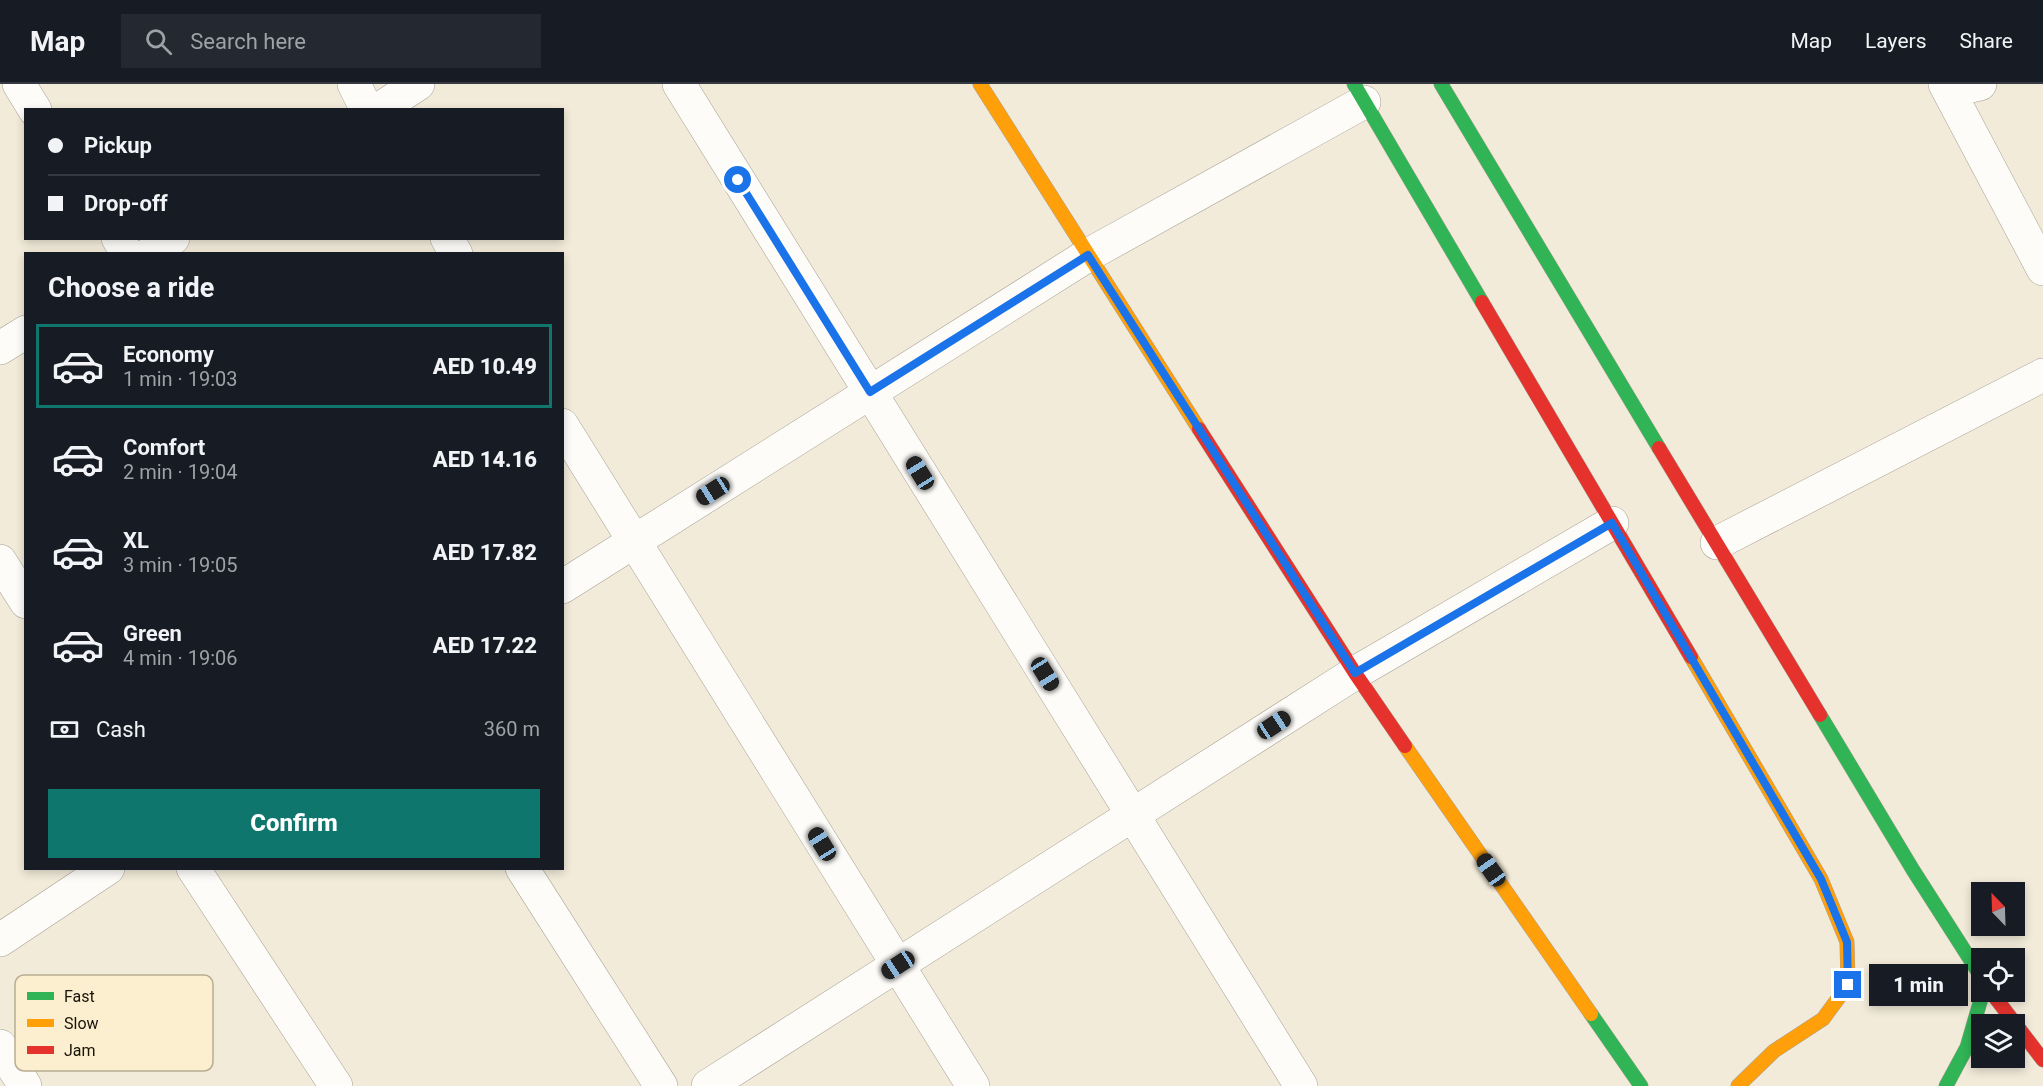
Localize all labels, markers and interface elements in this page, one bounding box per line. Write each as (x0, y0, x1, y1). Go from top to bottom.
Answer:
search box (121, 14, 541, 68)
text: Map (30, 25, 85, 58)
icon: search (142, 25, 175, 58)
text: Search here (190, 29, 306, 54)
text: Map (1790, 29, 1832, 53)
text: Layers (1865, 29, 1926, 53)
text: Share (1959, 29, 2013, 53)
text: Pickup (84, 133, 152, 158)
route start (724, 166, 751, 193)
text: Drop-off (84, 191, 168, 216)
text: Choose a ride (48, 272, 214, 304)
icon: car (51, 339, 105, 393)
text: Economy (123, 342, 214, 367)
text: AED 10.49 (433, 354, 537, 379)
text: 1 min · 19:03 (123, 367, 238, 391)
icon: car (51, 432, 105, 486)
text: Comfort (123, 435, 205, 460)
text: AED 14.16 (433, 447, 537, 472)
car (903, 453, 937, 493)
text: 2 min · 19:04 (123, 460, 238, 484)
car (693, 474, 733, 508)
icon: car (51, 525, 105, 579)
text: XL (123, 528, 149, 553)
text: AED 17.82 (433, 540, 537, 565)
text: 3 min · 19:05 (123, 553, 238, 577)
icon: car (51, 618, 105, 672)
text: Green (123, 621, 182, 646)
text: AED 17.22 (433, 633, 537, 658)
text: 4 min · 19:06 (123, 646, 238, 670)
car (1028, 654, 1062, 694)
car (1254, 708, 1294, 742)
icon: cash (48, 713, 81, 746)
text: Cash (96, 717, 146, 742)
text: 360 m (484, 717, 540, 741)
button: Confirm (48, 789, 540, 858)
car (805, 824, 839, 864)
car (1473, 850, 1509, 890)
north arrow (1971, 882, 2025, 936)
map controls (1971, 882, 2025, 1068)
car (878, 948, 918, 982)
button: locate (1971, 948, 2025, 1002)
callout: 1 min (1869, 964, 1968, 1006)
route end (1834, 971, 1861, 998)
text: 1 min (1893, 973, 1944, 997)
legend (15, 975, 213, 1071)
text: Fast (64, 987, 95, 1006)
text: Slow (64, 1014, 99, 1033)
button: layers (1971, 1014, 2025, 1068)
text: Jam (64, 1041, 96, 1060)

